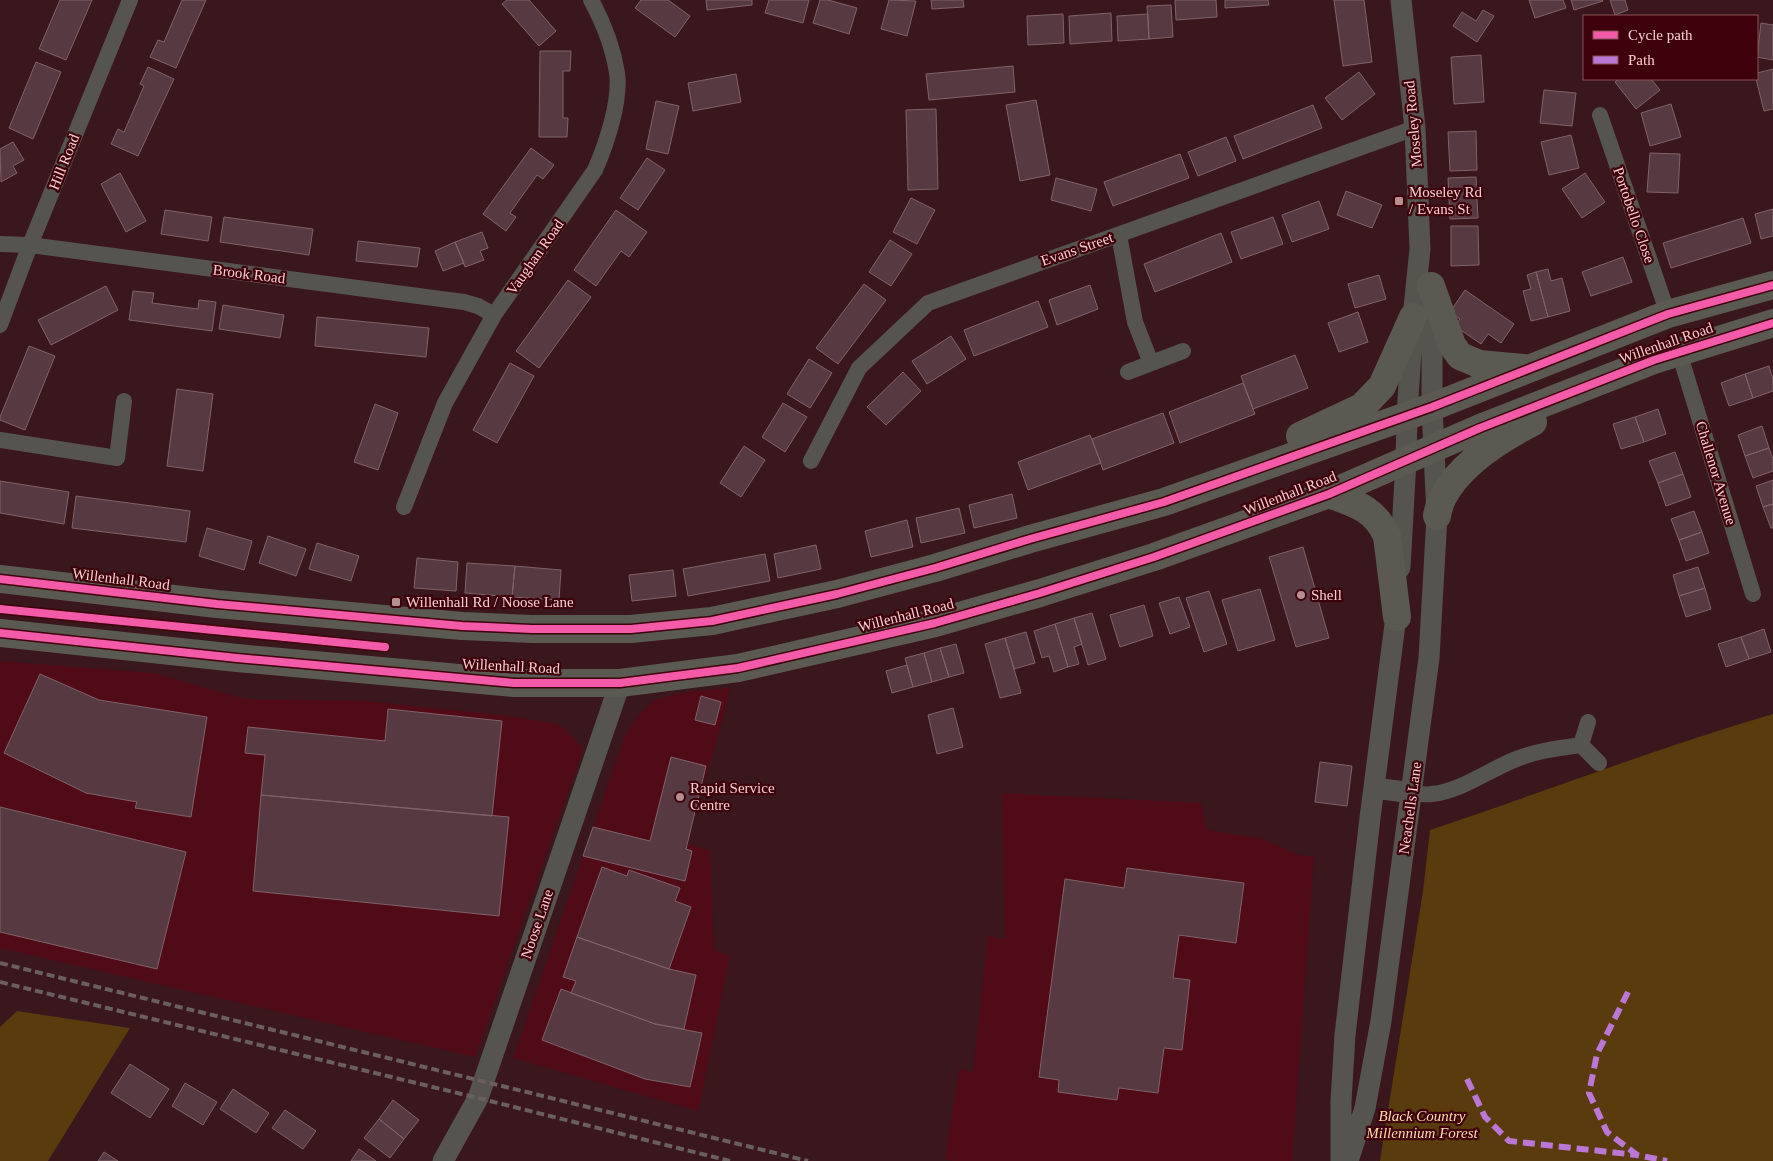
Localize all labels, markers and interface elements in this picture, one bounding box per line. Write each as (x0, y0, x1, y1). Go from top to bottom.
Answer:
legend (1583, 15, 1758, 80)
text: Cycle path (1628, 27, 1693, 43)
text: Path (1628, 52, 1655, 68)
street label: Moseley Road (1401, 79, 1425, 168)
street label: Hill Road (46, 131, 83, 192)
street label: Portobello Close (1610, 165, 1658, 265)
place label: Moseley Rd / Evans St (1409, 184, 1482, 217)
marker: Moseley Rd / Evans St (1393, 195, 1405, 207)
street label: Vaughan Road (503, 216, 567, 298)
street label: Evans Street (1039, 229, 1116, 269)
street label: Brook Road (212, 262, 287, 286)
street label: Willenhall Road (1617, 319, 1715, 367)
street label: Challenor Avenue (1693, 419, 1739, 527)
street label: Willenhall Road (1241, 468, 1339, 518)
street label: Willenhall Road (71, 565, 171, 593)
place label: Shell (1311, 587, 1342, 603)
marker: Shell (1295, 589, 1307, 601)
place label: Willenhall Rd / Noose Lane (406, 594, 574, 610)
street label: Willenhall Road (856, 595, 956, 635)
marker: Willenhall Rd / Noose Lane (390, 596, 402, 608)
street label: Willenhall Road (462, 655, 561, 677)
street label: Neachells Lane (1396, 761, 1424, 855)
place label: Rapid Service Centre (690, 780, 775, 813)
marker: Rapid Service Centre (674, 791, 686, 803)
street label: Noose Lane (518, 887, 556, 961)
park label: Black Country Millennium Forest (1365, 1108, 1479, 1141)

